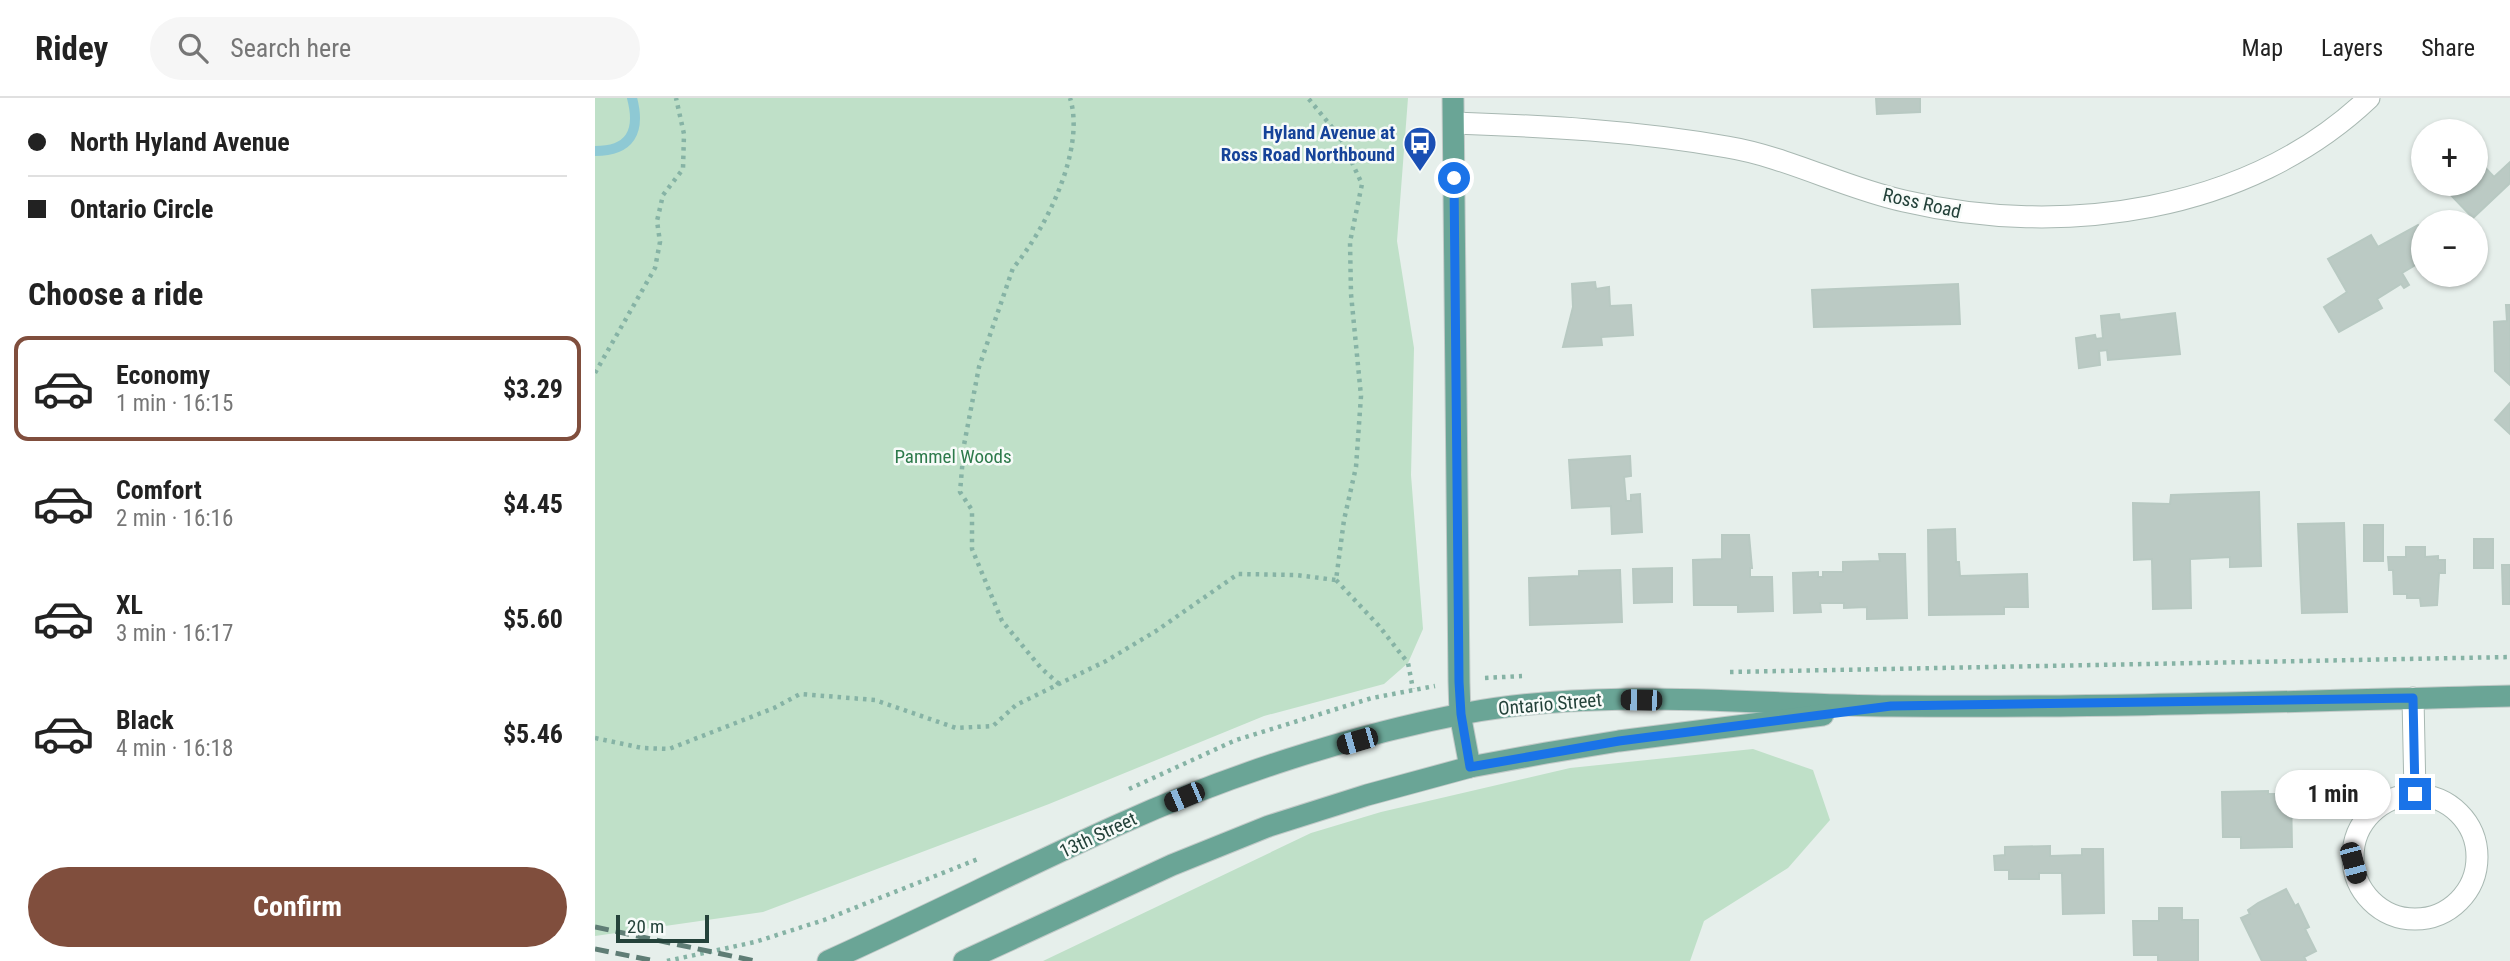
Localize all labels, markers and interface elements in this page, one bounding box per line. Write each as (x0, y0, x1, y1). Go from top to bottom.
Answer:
search box (150, 17, 640, 80)
text: Ridey (35, 29, 108, 68)
icon: search (174, 29, 212, 67)
text: Search here (230, 33, 351, 63)
text: Map (2242, 34, 2283, 62)
text: Layers (2321, 34, 2383, 62)
text: Share (2421, 34, 2475, 62)
map controls (2411, 119, 2488, 287)
button: + (2411, 119, 2488, 196)
place label: Hyland Avenue at Ross Road Northbound (1221, 121, 1395, 166)
bus stop icon: Hyland Avenue at Ross Road Northbound (1401, 124, 1439, 173)
text: North Hyland Avenue (70, 127, 290, 157)
route start (1438, 162, 1470, 194)
street label: Ross Road (1881, 183, 1963, 223)
text: Ontario Circle (70, 194, 213, 224)
button: − (2411, 210, 2488, 287)
text: Choose a ride (28, 275, 203, 313)
icon: car (32, 357, 95, 420)
text: Economy (116, 360, 210, 390)
text: $3.29 (503, 374, 563, 404)
text: 1 min · 16:15 (116, 390, 233, 417)
park label: Pammel Woods (894, 445, 1012, 468)
icon: car (32, 472, 95, 535)
text: Comfort (116, 475, 202, 505)
text: $4.45 (503, 489, 563, 519)
text: 2 min · 16:16 (116, 505, 233, 532)
icon: car (32, 587, 95, 650)
text: XL (116, 590, 143, 620)
text: $5.60 (503, 604, 563, 634)
text: 3 min · 16:17 (116, 620, 233, 647)
street label: Ontario Street (1497, 688, 1603, 720)
car (1620, 689, 1663, 711)
icon: car (32, 702, 95, 765)
text: Black (116, 705, 174, 735)
text: $5.46 (503, 719, 563, 749)
car (1334, 725, 1381, 757)
text: 4 min · 16:18 (116, 735, 233, 762)
callout: 1 min (2275, 770, 2391, 818)
route end (2399, 778, 2431, 810)
car (1161, 779, 1208, 815)
text: 1 min (2307, 781, 2359, 808)
street label: 13th Street (1056, 807, 1140, 863)
car (2338, 840, 2369, 886)
button: Confirm (28, 867, 567, 947)
scale bar (616, 912, 709, 944)
text: 20 m (627, 915, 664, 938)

